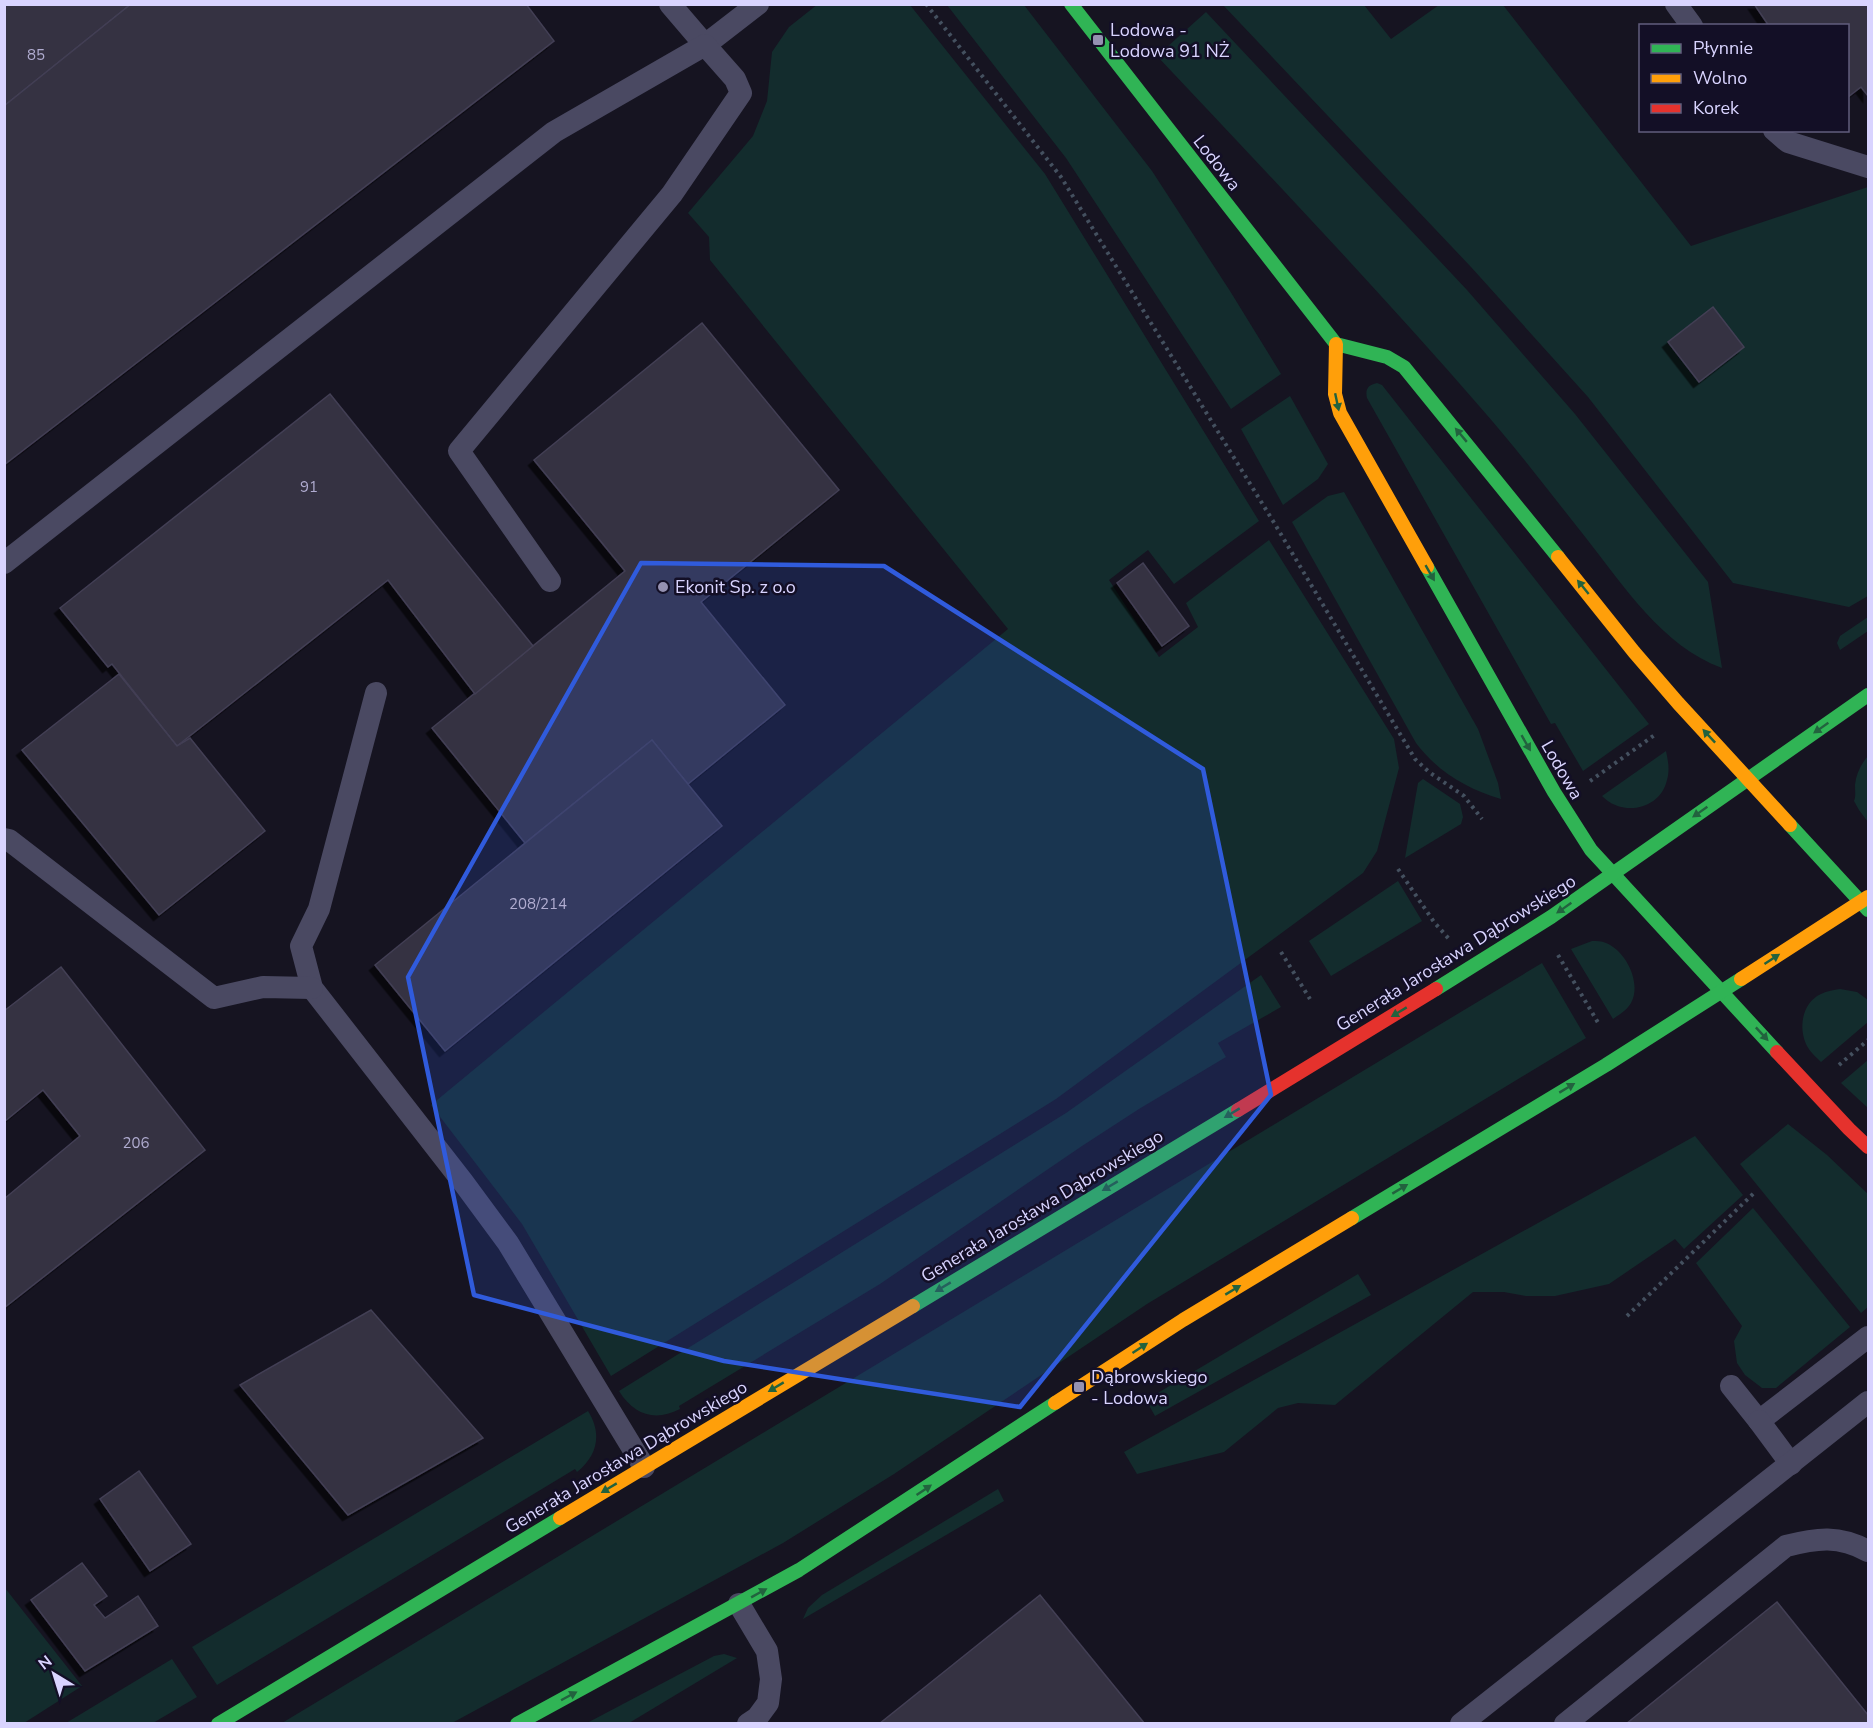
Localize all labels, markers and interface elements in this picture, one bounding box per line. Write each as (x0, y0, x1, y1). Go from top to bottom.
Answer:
place label: Lodowa - Lodowa 91 NŻ (1110, 18, 1230, 63)
legend (1639, 24, 1849, 132)
marker: Lodowa - Lodowa 91 NŻ (1091, 33, 1105, 47)
text: Płynnie (1693, 36, 1753, 60)
house number: 85 (27, 45, 45, 65)
text: Wolno (1693, 66, 1747, 90)
text: Korek (1693, 96, 1740, 120)
street label: Lodowa (1188, 130, 1246, 196)
one-way arrow (1333, 393, 1343, 411)
one-way arrow (1455, 428, 1468, 443)
house number: 91 (300, 477, 318, 497)
one-way arrow (1425, 565, 1435, 582)
place label: Ekonit Sp. z o.o (675, 575, 796, 599)
one-way arrow (1576, 579, 1589, 595)
marker: Ekonit Sp. z o.o (656, 580, 670, 594)
one-way arrow (1813, 722, 1829, 734)
one-way arrow (1702, 729, 1716, 743)
one-way arrow (1521, 735, 1531, 752)
street label: Lodowa (1535, 736, 1589, 804)
one-way arrow (1693, 806, 1709, 818)
street label: Generała Jarosława Dąbrowskiego (1331, 869, 1581, 1037)
house number: 208/214 (509, 894, 567, 914)
one-way arrow (1556, 902, 1572, 914)
one-way arrow (1763, 954, 1780, 965)
one-way arrow (1391, 1006, 1407, 1017)
one-way arrow (1755, 1026, 1768, 1041)
one-way arrow (1559, 1083, 1576, 1093)
one-way arrow (1224, 1108, 1240, 1119)
street label: Generała Jarosława Dąbrowskiego (916, 1124, 1168, 1288)
house number: 206 (122, 1133, 150, 1153)
one-way arrow (1102, 1181, 1118, 1192)
one-way arrow (1392, 1184, 1409, 1194)
one-way arrow (935, 1281, 951, 1292)
one-way arrow (1225, 1285, 1242, 1296)
one-way arrow (1132, 1343, 1148, 1354)
place label: Dąbrowskiego - Lodowa (1091, 1365, 1208, 1410)
street label: Generała Jarosława Dąbrowskiego (500, 1375, 752, 1539)
marker: Dąbrowskiego - Lodowa (1072, 1380, 1086, 1394)
one-way arrow (768, 1382, 784, 1393)
one-way arrow (600, 1483, 617, 1493)
one-way arrow (916, 1484, 932, 1496)
one-way arrow (751, 1588, 768, 1598)
north arrow (24, 1644, 84, 1704)
text: N (34, 1651, 57, 1675)
one-way arrow (561, 1691, 578, 1701)

